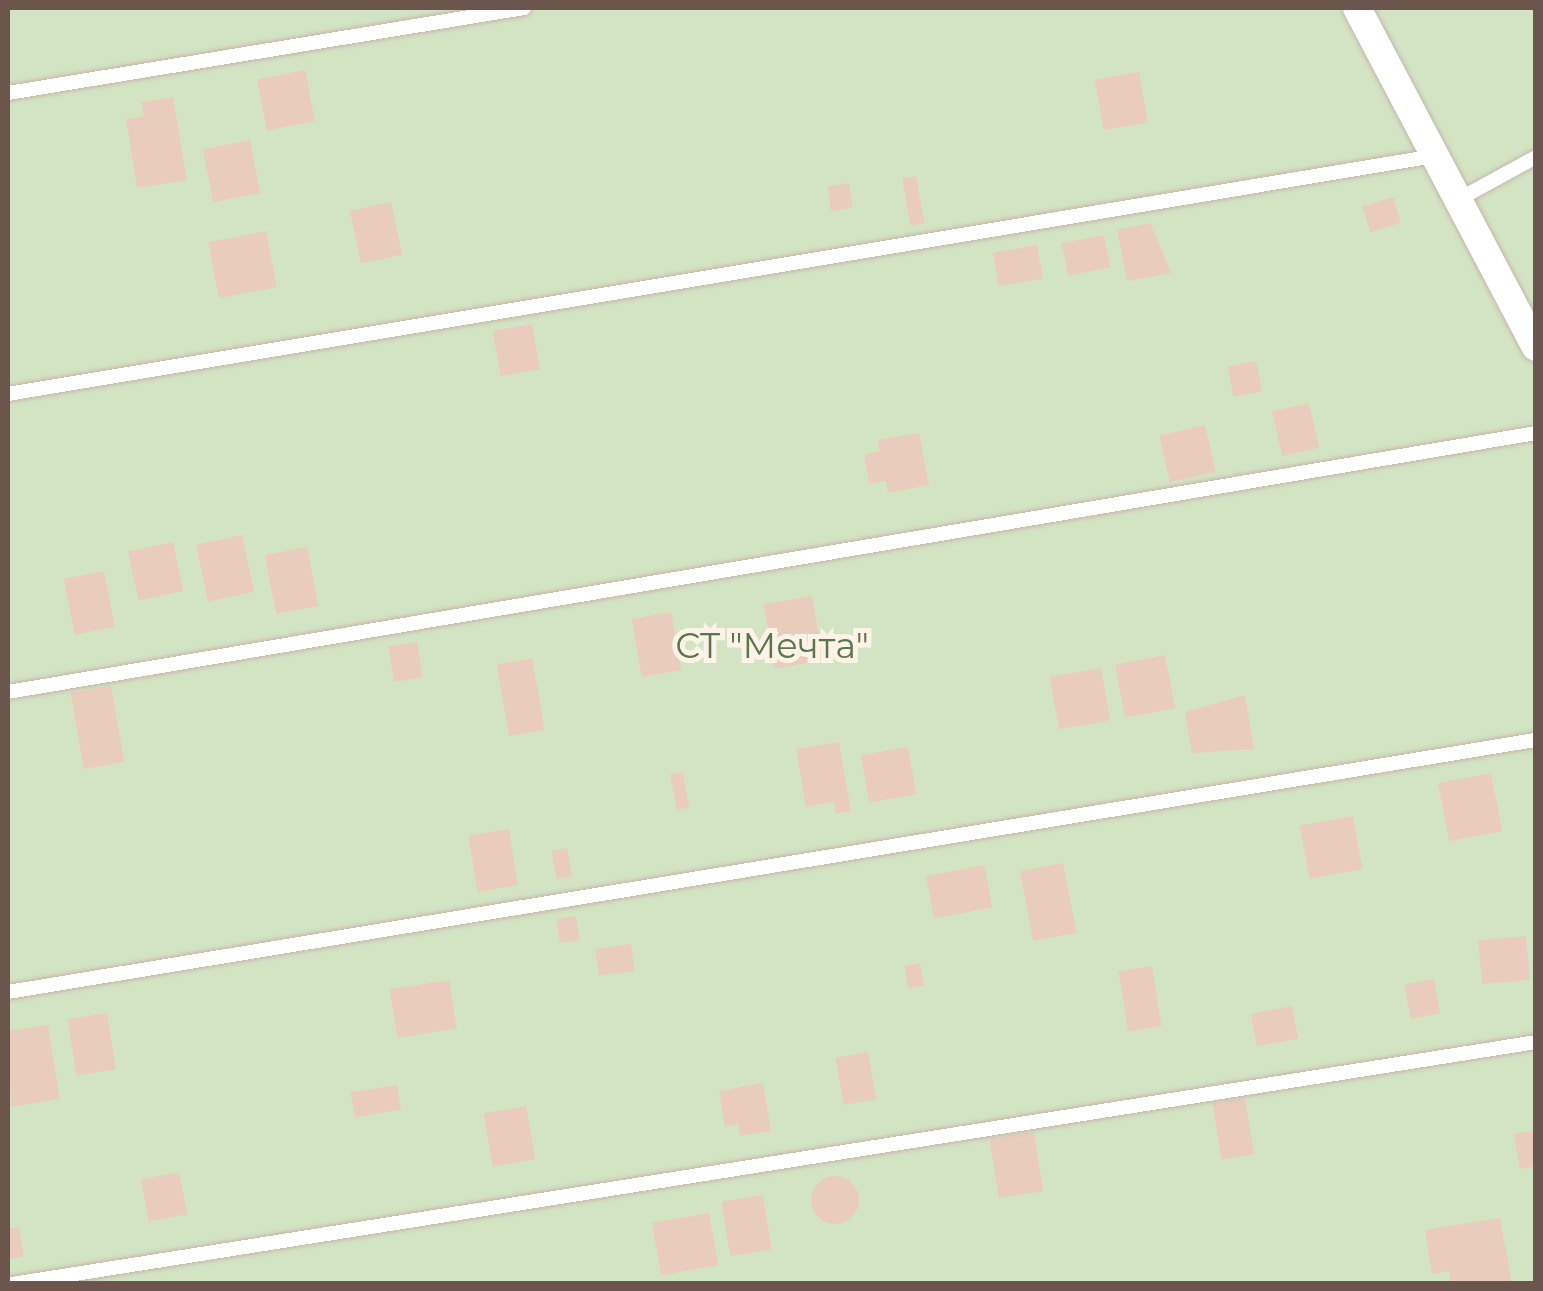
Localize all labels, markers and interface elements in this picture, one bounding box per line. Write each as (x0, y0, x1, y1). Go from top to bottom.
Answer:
park label: СТ "Мечта" (675, 625, 869, 667)

